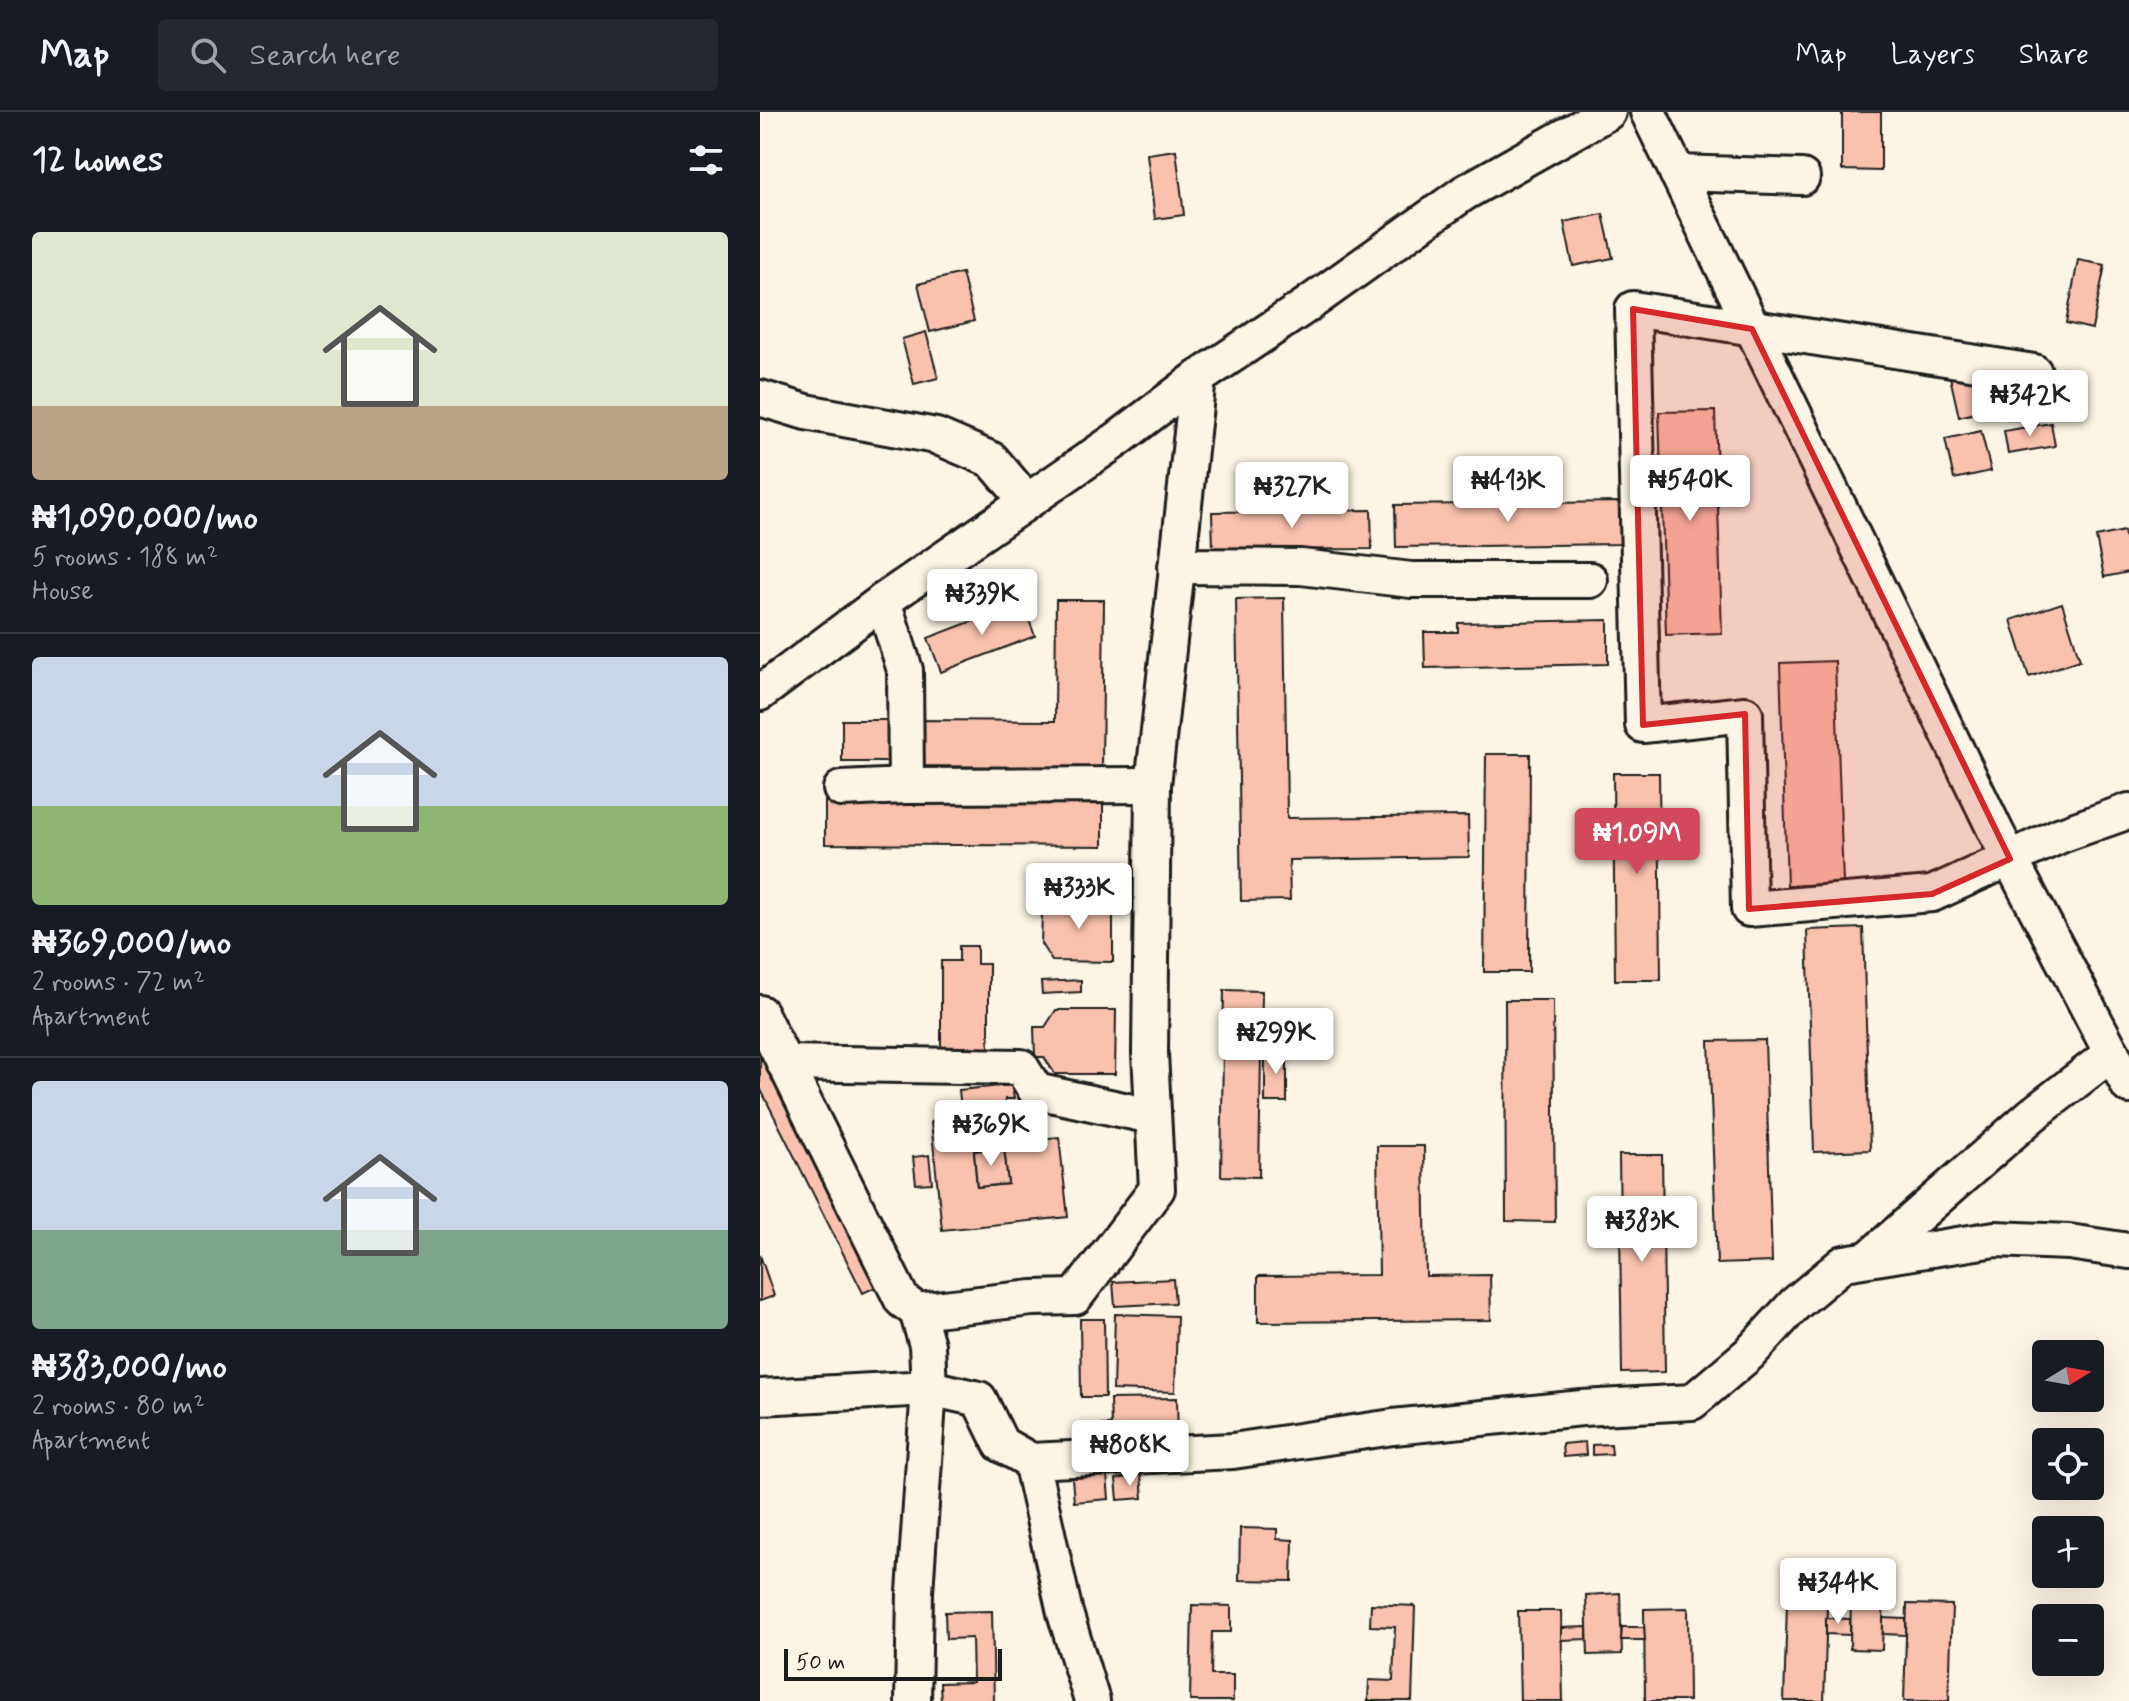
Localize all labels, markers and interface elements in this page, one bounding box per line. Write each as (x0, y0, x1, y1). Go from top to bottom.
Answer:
search box (158, 19, 718, 91)
text: Map (40, 31, 110, 80)
icon: search (186, 33, 230, 77)
text: Search here (250, 36, 401, 75)
text: Map (1796, 37, 1847, 74)
text: Layers (1891, 37, 1975, 74)
text: Share (2019, 37, 2089, 74)
text: 12 homes (32, 138, 163, 183)
icon: filters (684, 138, 728, 182)
icon: home (308, 284, 452, 428)
pin: ₦342K (1974, 370, 2086, 438)
text: ₦342K (1990, 379, 2070, 413)
pin: ₦540K (1634, 455, 1746, 523)
pin: ₦413K (1452, 456, 1564, 524)
pin: ₦327K (1236, 462, 1348, 530)
text: ₦540K (1648, 464, 1732, 498)
text: ₦413K (1471, 465, 1545, 499)
text: ₦327K (1253, 471, 1331, 505)
text: ₦1,090,000/mo (32, 496, 258, 541)
text: 5 rooms · 188 m² (32, 541, 218, 575)
pin: ₦339K (926, 569, 1038, 637)
text: House (32, 575, 93, 609)
text: ₦339K (945, 578, 1019, 612)
icon: home (308, 709, 452, 853)
pin: ₦1.09M (1572, 808, 1702, 876)
text: ₦1.09M (1593, 817, 1681, 851)
pin: ₦333K (1023, 863, 1135, 931)
text: ₦333K (1044, 872, 1114, 906)
text: ₦369,000/mo (32, 921, 231, 966)
text: 2 rooms · 72 m² (32, 966, 205, 1000)
text: Apartment (32, 1000, 150, 1034)
pin: ₦299K (1220, 1008, 1332, 1076)
text: ₦299K (1236, 1017, 1316, 1051)
pin: ₦369K (935, 1100, 1047, 1168)
text: ₦369K (953, 1109, 1029, 1143)
icon: home (308, 1133, 452, 1277)
pin: ₦383K (1586, 1196, 1698, 1264)
text: ₦383K (1605, 1205, 1679, 1239)
north arrow (2032, 1340, 2104, 1412)
map controls (2032, 1340, 2104, 1676)
text: ₦383,000/mo (32, 1345, 227, 1390)
text: 2 rooms · 80 m² (32, 1390, 205, 1424)
pin: ₦808K (1074, 1420, 1186, 1488)
text: Apartment (32, 1424, 150, 1458)
button: locate (2032, 1428, 2104, 1500)
text: ₦808K (1090, 1429, 1170, 1463)
button: + (2032, 1516, 2104, 1588)
pin: ₦344K (1782, 1558, 1894, 1626)
text: ₦344K (1798, 1567, 1878, 1601)
button: − (2032, 1604, 2104, 1676)
scale bar (784, 1645, 1002, 1681)
text: 50 m (796, 1649, 845, 1677)

